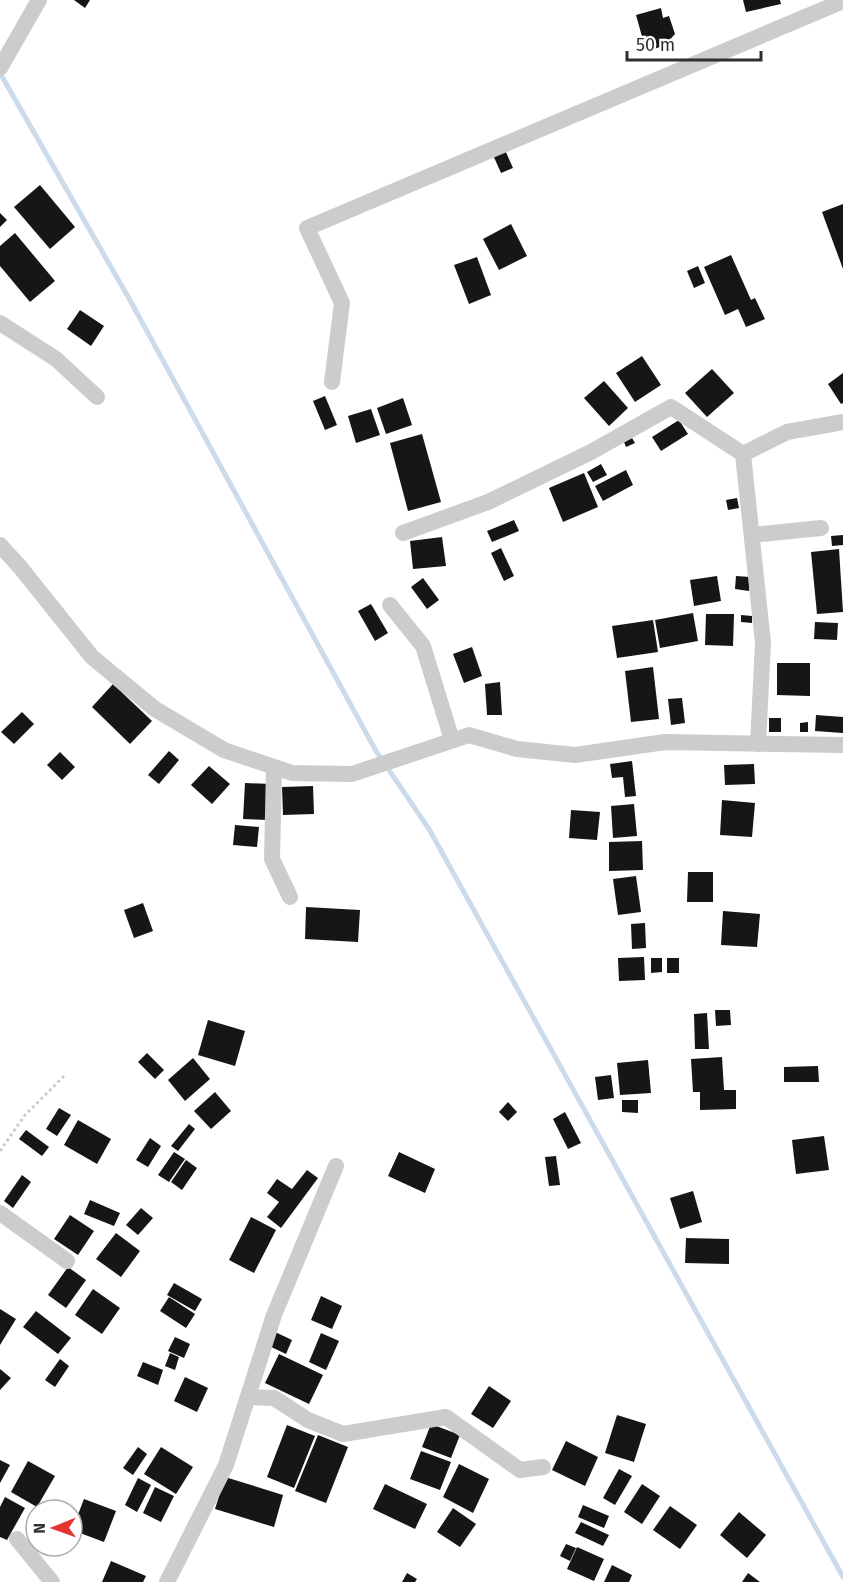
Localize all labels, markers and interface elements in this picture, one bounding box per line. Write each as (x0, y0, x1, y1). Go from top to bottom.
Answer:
scale bar (627, 24, 760, 62)
text: 50 m (636, 34, 675, 56)
north arrow (24, 1498, 84, 1558)
text: N (30, 1523, 49, 1534)

